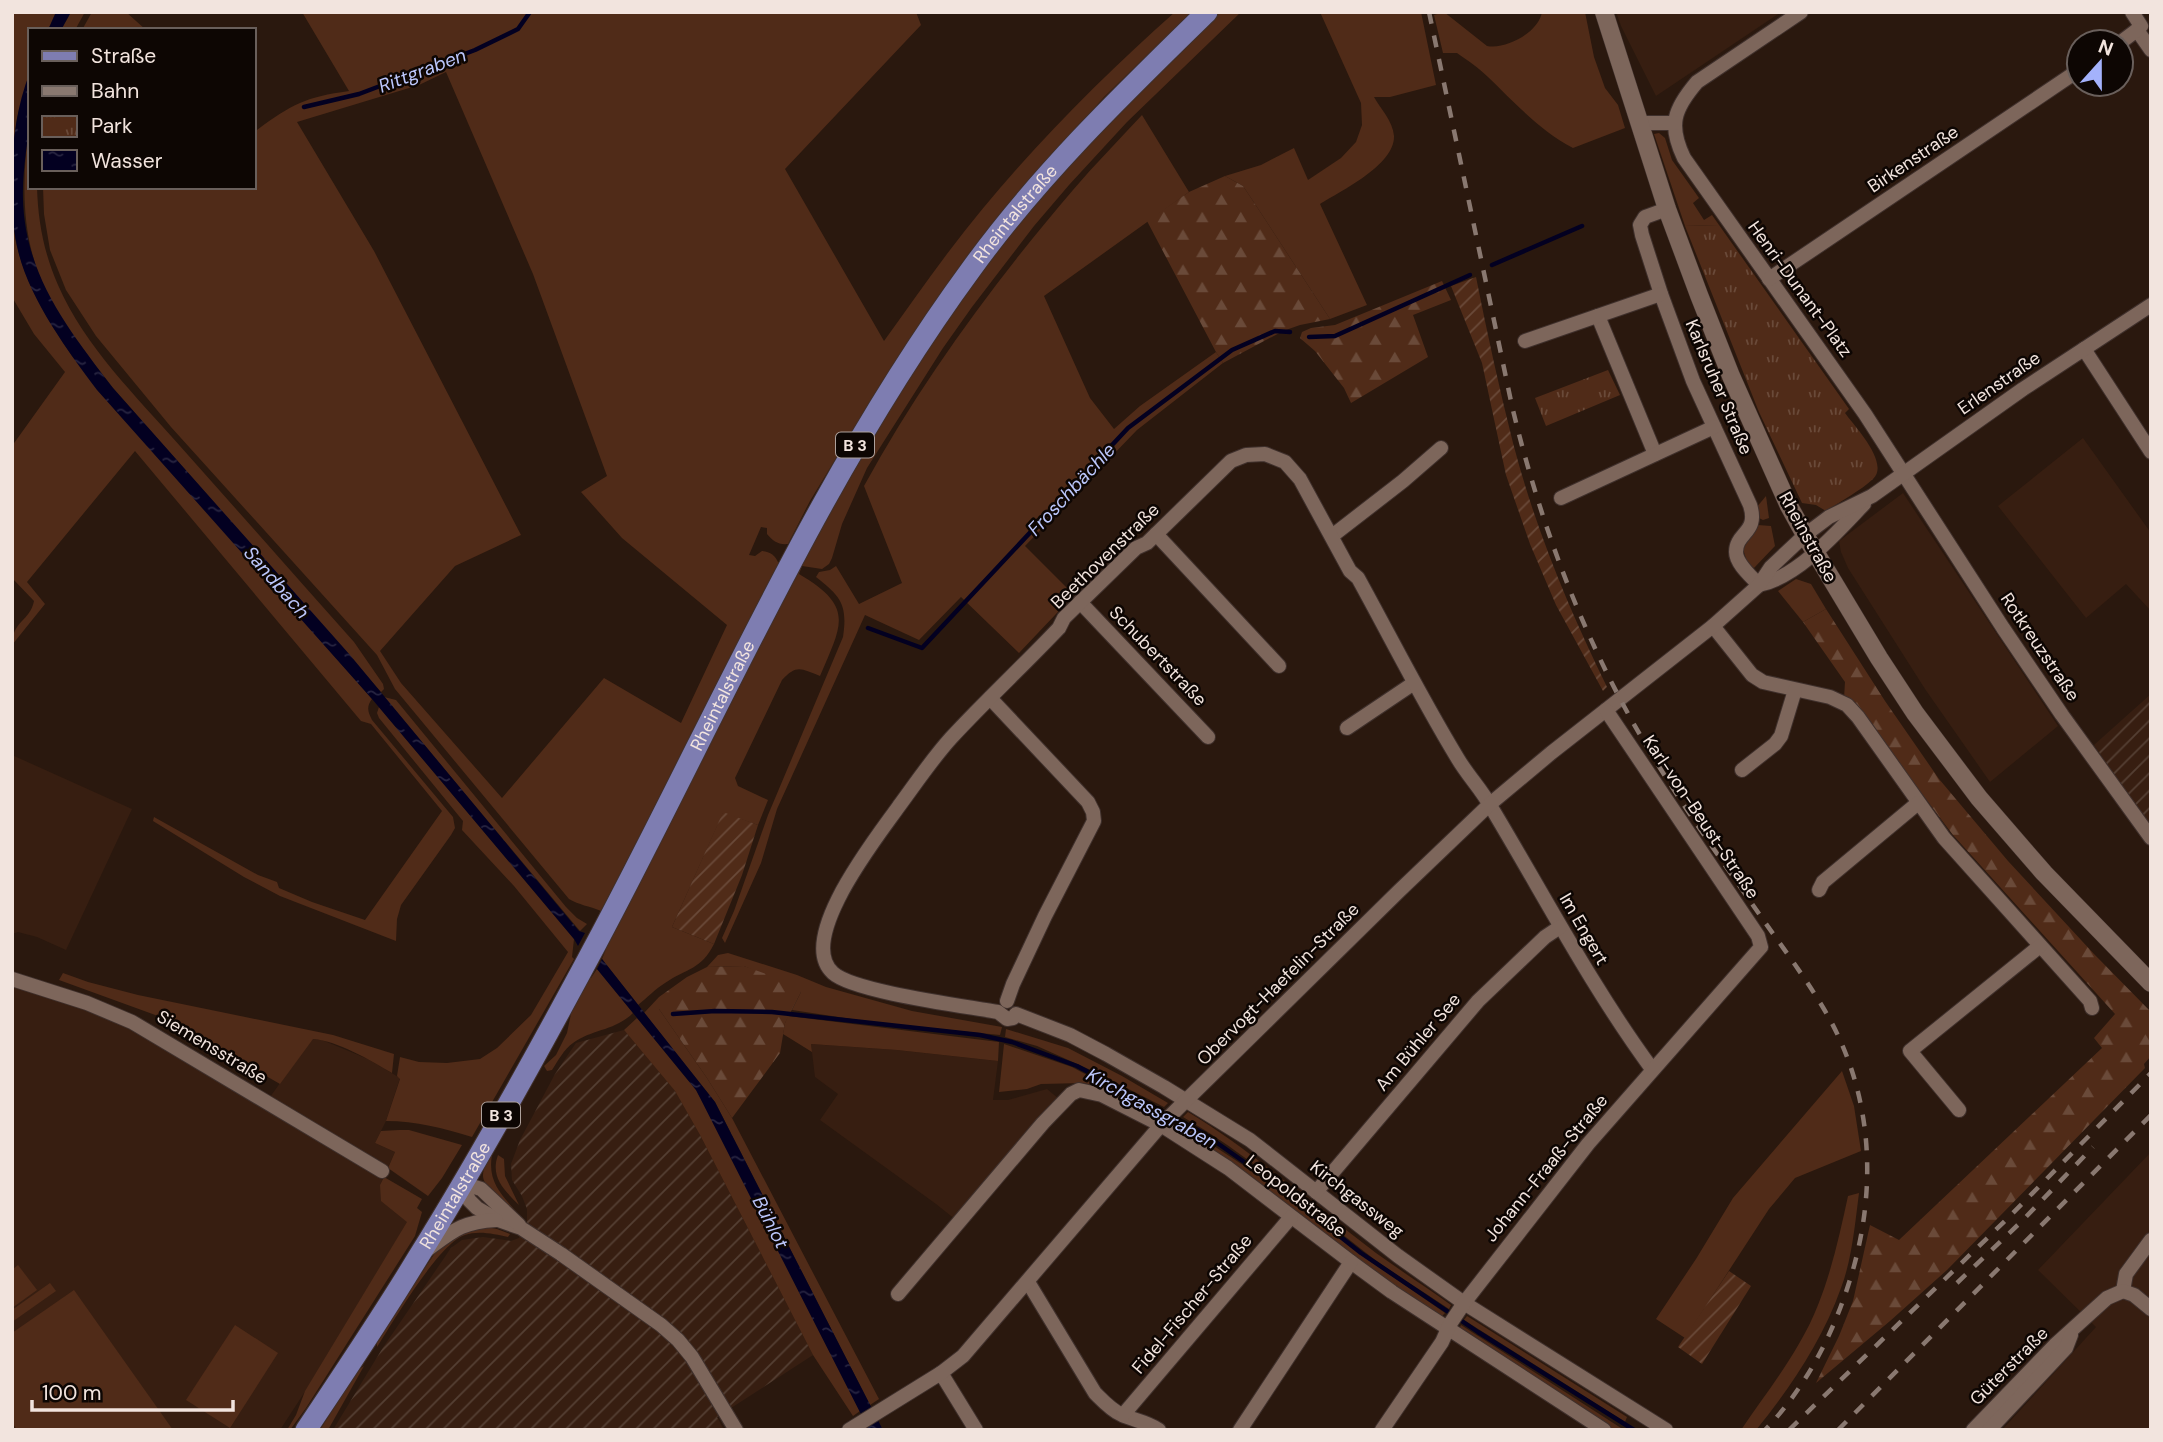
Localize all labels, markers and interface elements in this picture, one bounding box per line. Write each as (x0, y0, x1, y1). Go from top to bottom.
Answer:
legend (28, 28, 256, 189)
north arrow (2065, 28, 2135, 98)
text: N (2095, 33, 2117, 62)
text: Straße (91, 42, 156, 70)
water label: Rittgraben (375, 42, 470, 99)
text: Bahn (91, 77, 139, 105)
text: Park (91, 112, 133, 140)
street label: Birkenstraße (1863, 120, 1963, 198)
text: Wasser (91, 147, 163, 175)
street label: Rheintalstraße (968, 159, 1063, 268)
street label: Henri-Dunant-Platz (1742, 216, 1858, 362)
street label: Karlsruher Straße (1680, 316, 1758, 458)
street label: Erlenstraße (1953, 346, 2045, 420)
road number: B 3 (836, 432, 874, 458)
water label: Froschbächle (1022, 437, 1121, 541)
street label: Rheinstraße (1773, 487, 1843, 587)
street label: Beethovenstraße (1046, 498, 1164, 614)
water label: Sandbach (238, 541, 315, 624)
street label: Rotkreuzstraße (1995, 588, 2085, 706)
street label: Schubertstraße (1104, 601, 1212, 711)
street label: Rheintalstraße (685, 636, 761, 755)
street label: Karl-von-Beust-Straße (1637, 730, 1765, 904)
street label: Im Engert (1554, 889, 1614, 969)
street label: Obervogt-Haefelin-Straße (1191, 897, 1365, 1071)
street label: Am Bühler See (1370, 988, 1466, 1096)
street label: Siemensstraße (152, 1005, 272, 1089)
water label: Kirchgassgraben (1082, 1062, 1222, 1155)
street label: Johann-Fraaß-Straße (1479, 1089, 1613, 1247)
road number: B 3 (482, 1102, 520, 1128)
street label: Rheintalstraße (414, 1137, 496, 1254)
street label: Leopoldstraße (1241, 1149, 1351, 1243)
street label: Kirchgassweg (1305, 1155, 1409, 1243)
water label: Bühlot (747, 1192, 795, 1253)
street label: Fidel-Fischer-Straße (1126, 1229, 1258, 1379)
street label: Güterstraße (1965, 1322, 2053, 1410)
scale bar (32, 1368, 233, 1412)
text: 100 m (42, 1379, 102, 1407)

